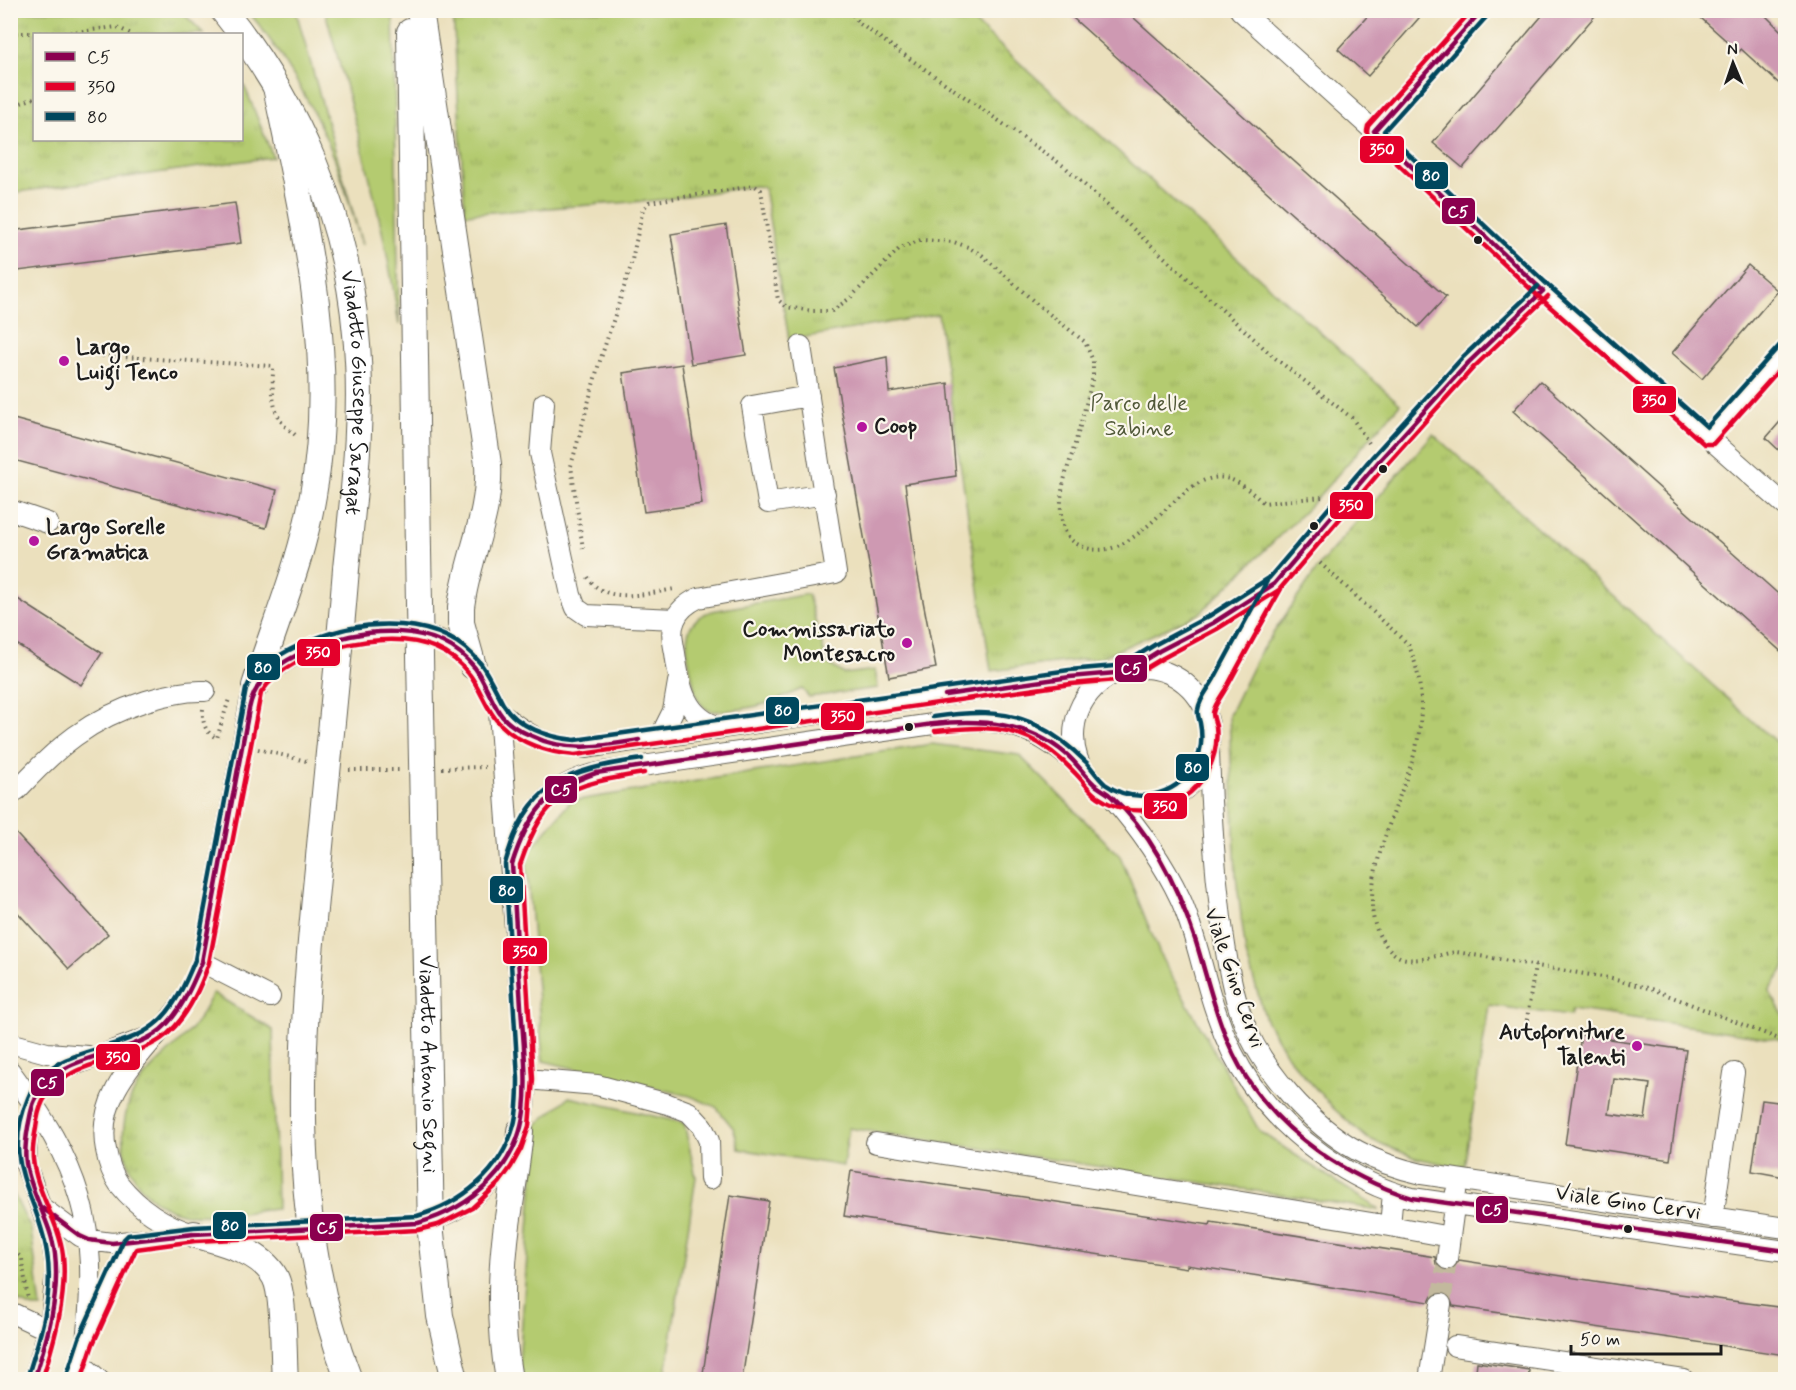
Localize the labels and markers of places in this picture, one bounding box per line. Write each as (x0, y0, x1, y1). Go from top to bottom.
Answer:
unlabelled marker (1472, 234, 1484, 246)
place label: Largo Luigi Tenco (76, 334, 178, 391)
marker: Largo Luigi Tenco (57, 354, 71, 368)
place label: Coop (874, 413, 917, 441)
marker: Coop (855, 420, 869, 434)
unlabelled marker (1377, 463, 1389, 475)
place label: Largo Sorelle Gramatica (46, 514, 166, 567)
unlabelled marker (1308, 520, 1320, 532)
marker: Largo Sorelle Gramatica (27, 534, 41, 548)
place label: Commissariato Montesacro (742, 616, 895, 669)
marker: Commissariato Montesacro (900, 636, 914, 650)
unlabelled marker (903, 721, 915, 733)
place label: Autoforniture Talenti (1499, 1019, 1625, 1072)
marker: Autoforniture Talenti (1630, 1039, 1644, 1053)
unlabelled marker (1622, 1223, 1634, 1235)

